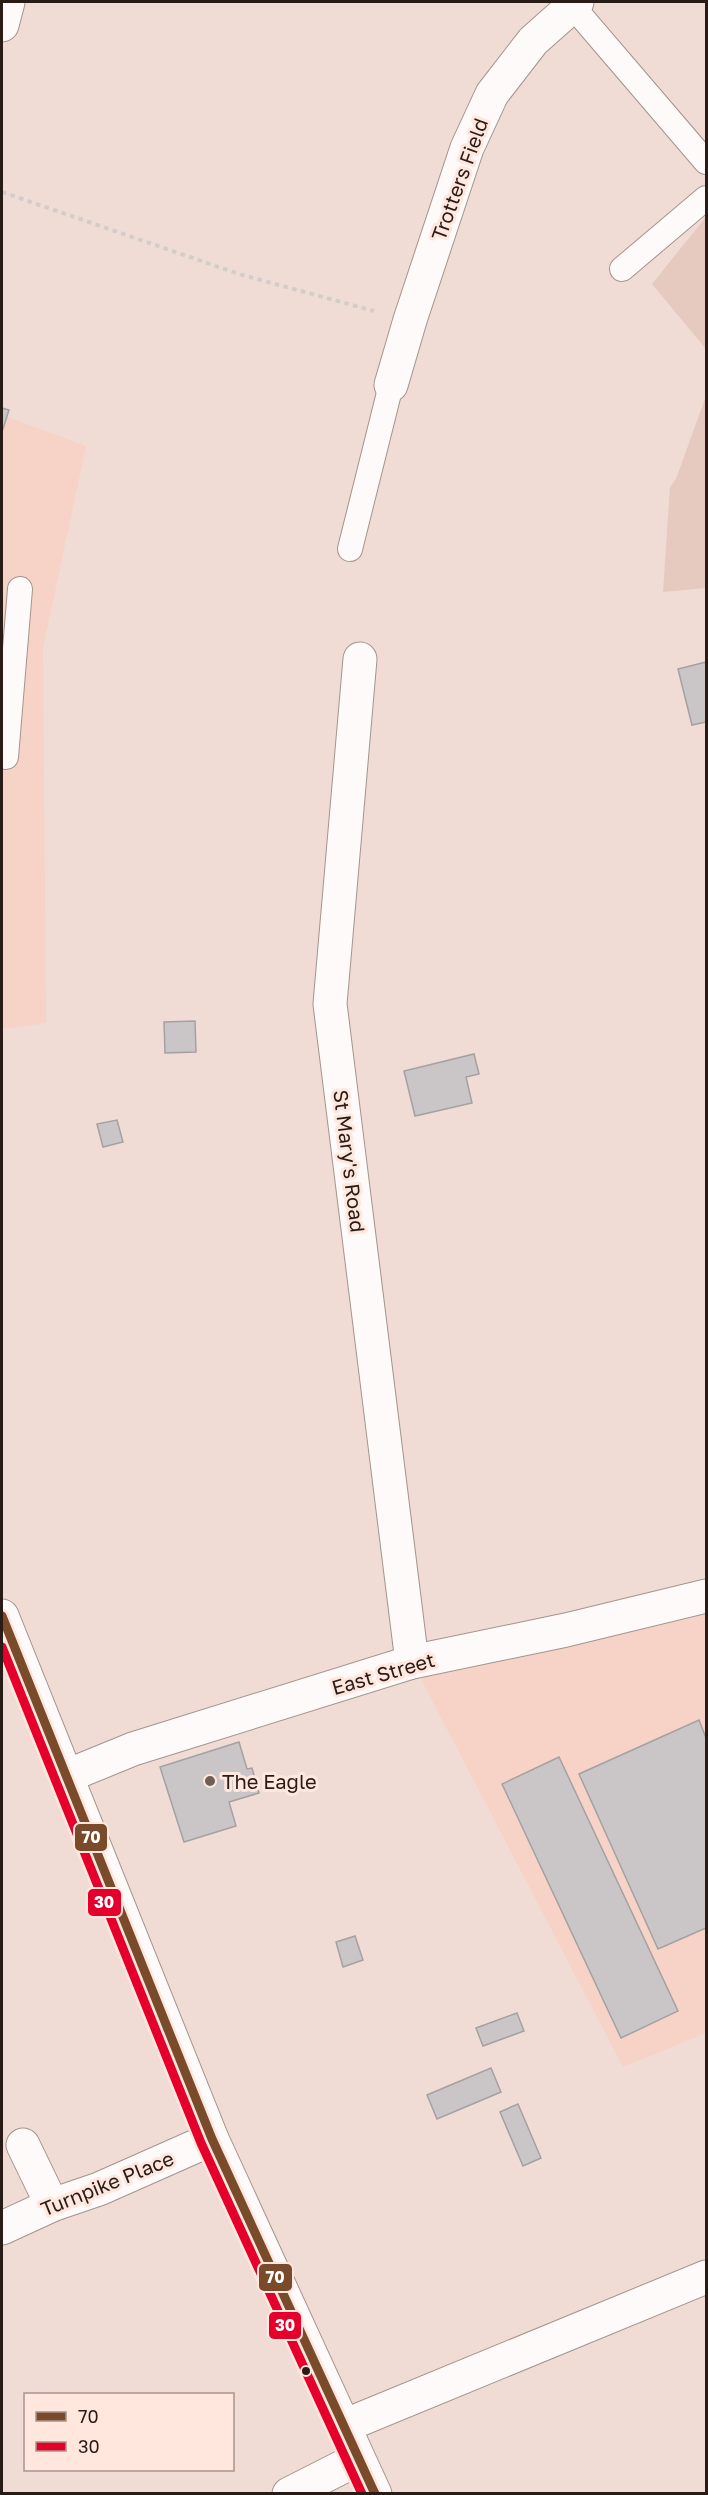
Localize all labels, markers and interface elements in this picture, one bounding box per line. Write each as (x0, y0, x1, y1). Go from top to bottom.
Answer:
street label: Trotters Field (426, 115, 492, 243)
street label: St Mary's Road (329, 1088, 371, 1234)
street label: East Street (329, 1647, 437, 1699)
place label: The Eagle (222, 1769, 317, 1793)
marker: The Eagle (203, 1774, 217, 1788)
line badge: 70 (74, 1823, 108, 1852)
text: 70 (81, 1827, 101, 1847)
line badge: 30 (87, 1888, 122, 1917)
text: 30 (94, 1892, 114, 1912)
street label: Turnpike Place (37, 2145, 177, 2221)
line badge: 70 (258, 2263, 293, 2292)
text: 70 (265, 2267, 285, 2287)
line badge: 30 (268, 2311, 302, 2340)
text: 30 (275, 2315, 295, 2335)
unlabelled marker (300, 2365, 312, 2377)
legend (24, 2393, 234, 2471)
text: 70 (78, 2405, 99, 2427)
text: 30 (78, 2435, 100, 2457)

